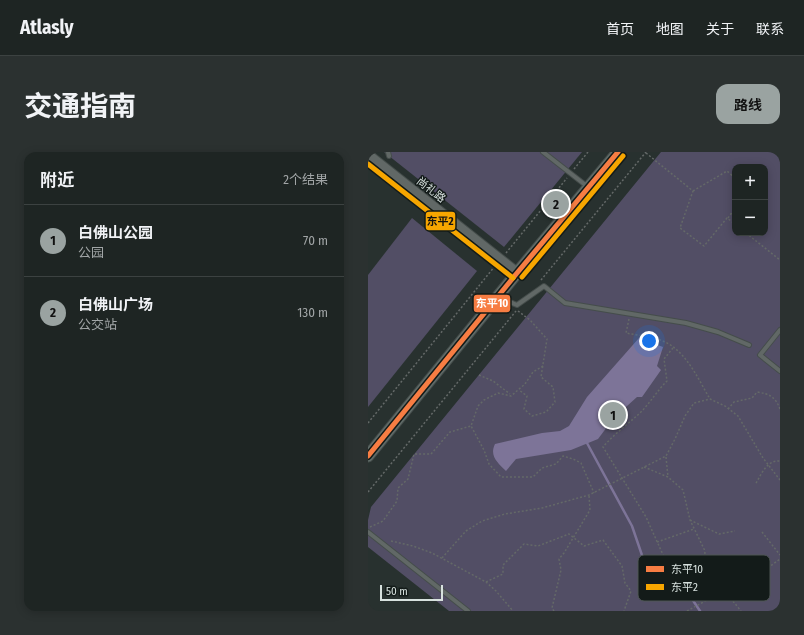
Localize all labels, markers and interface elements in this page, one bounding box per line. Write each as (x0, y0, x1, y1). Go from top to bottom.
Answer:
text: Atlasly (20, 16, 74, 39)
text: 首页 (606, 21, 634, 38)
text: 地图 (656, 21, 684, 38)
text: 关于 (706, 21, 734, 38)
text: 联系 (756, 21, 784, 38)
button: 路线 (716, 84, 780, 124)
text: 交通指南 (24, 90, 136, 123)
map controls (732, 164, 768, 236)
button: + (732, 164, 768, 200)
text: 附近 (40, 170, 74, 191)
text: 2个结果 (283, 172, 328, 187)
street label: 尚礼路 (414, 175, 448, 205)
pin: 2 (543, 189, 569, 219)
button: − (732, 200, 768, 236)
line badge: 东平2 (425, 211, 456, 231)
text: 东平2 (426, 215, 454, 228)
text: 白佛山公园 (78, 224, 153, 242)
text: 1 (50, 233, 56, 248)
text: 70 m (303, 233, 328, 248)
text: 公园 (78, 245, 104, 260)
line badge: 东平10 (473, 294, 511, 313)
text: 白佛山广场 (78, 296, 153, 314)
text: 东平10 (476, 297, 508, 310)
text: 2 (50, 305, 56, 320)
text: 130 m (297, 305, 328, 320)
text: 公交站 (78, 317, 117, 332)
your location (639, 331, 659, 351)
pin: 1 (600, 400, 626, 430)
legend (638, 555, 770, 601)
text: 东平10 (671, 563, 703, 576)
text: 东平2 (671, 581, 698, 594)
scale bar (380, 583, 443, 602)
text: 50 m (386, 585, 408, 598)

